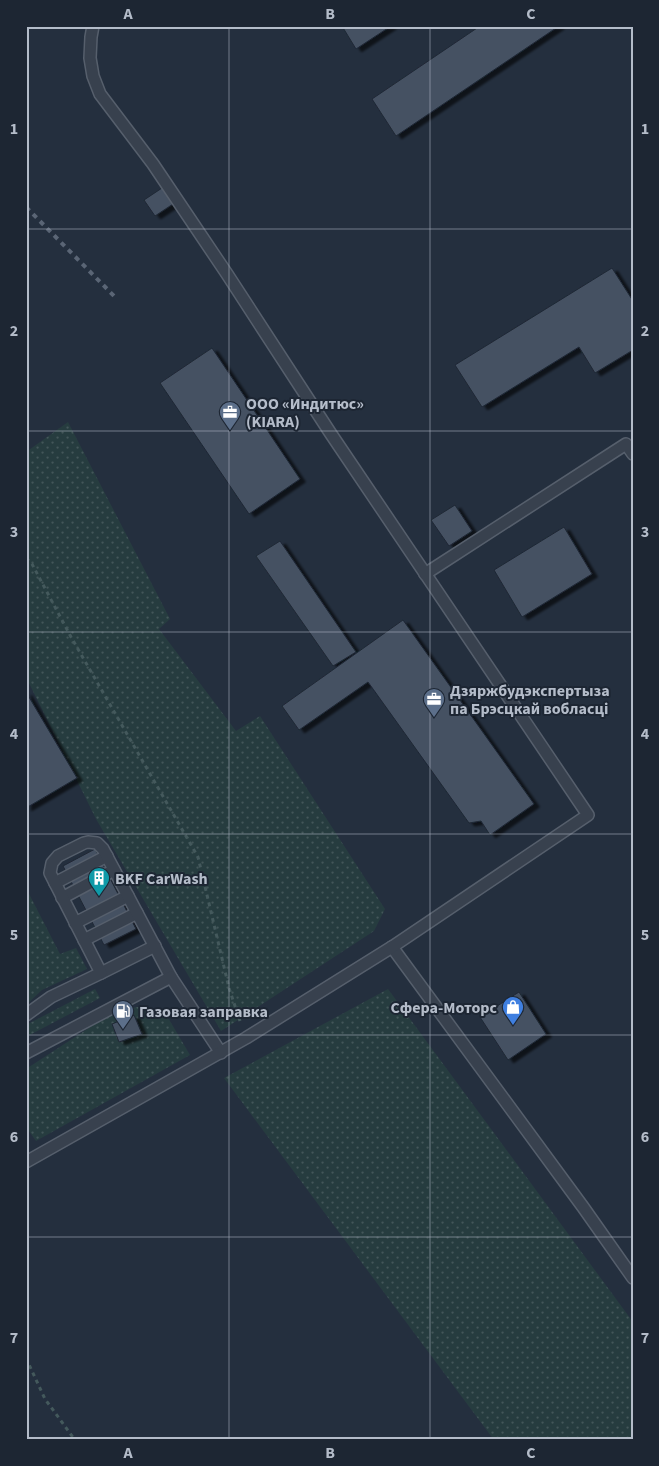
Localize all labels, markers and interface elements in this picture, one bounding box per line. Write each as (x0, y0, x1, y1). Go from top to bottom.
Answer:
text: A (122, 3, 133, 25)
text: B (325, 3, 335, 25)
text: C (526, 3, 536, 25)
text: 1 (10, 118, 18, 140)
text: 1 (641, 118, 649, 140)
text: 2 (10, 320, 18, 342)
text: 2 (641, 320, 649, 342)
place label: ООО «Индитюс» (KIARA) (246, 393, 364, 433)
office icon: ООО «Индитюс» (KIARA) (218, 400, 242, 431)
text: 3 (10, 521, 18, 543)
text: 3 (641, 521, 649, 543)
place label: Дзяржбудэкспертыза па Брэсцкай вобласці (450, 680, 610, 720)
office icon: Дзяржбудэкспертыза па Брэсцкай вобласці (422, 687, 446, 718)
text: 4 (10, 723, 19, 745)
text: 4 (641, 723, 650, 745)
building icon: BKF CarWash (87, 866, 111, 897)
place label: BKF CarWash (115, 868, 208, 890)
text: 5 (10, 924, 18, 946)
text: 5 (641, 924, 649, 946)
shop icon: Сфера-Моторс (501, 995, 525, 1026)
place label: Сфера-Моторс (390, 997, 498, 1019)
fuel station icon: Газовая заправка (111, 999, 135, 1030)
place label: Газовая заправка (139, 1001, 268, 1023)
text: 6 (10, 1126, 18, 1148)
text: 6 (641, 1126, 649, 1148)
text: 7 (10, 1327, 18, 1349)
text: 7 (641, 1327, 649, 1349)
text: A (122, 1442, 133, 1464)
text: B (325, 1442, 335, 1464)
text: C (526, 1442, 536, 1464)

